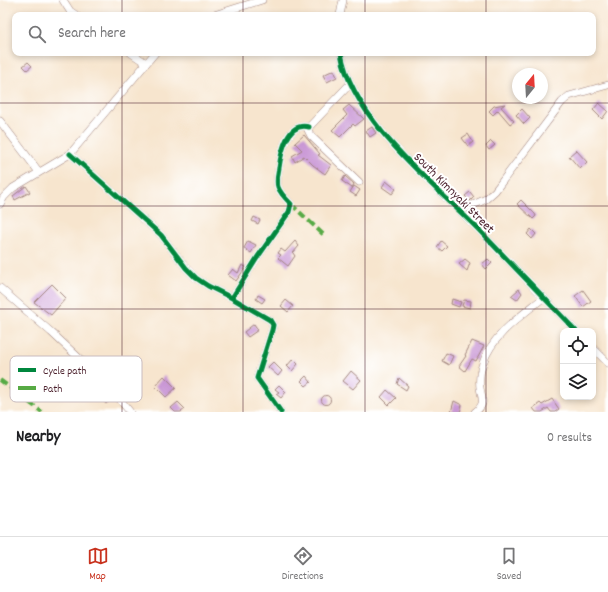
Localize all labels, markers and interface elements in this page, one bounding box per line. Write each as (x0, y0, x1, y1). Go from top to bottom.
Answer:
search box (12, 12, 596, 56)
icon: search (26, 23, 48, 45)
text: Search here (58, 23, 126, 45)
north arrow (512, 68, 548, 104)
street label: South Kimnyaki Street (408, 149, 498, 239)
map controls (560, 328, 596, 400)
button: locate (560, 328, 596, 364)
legend (10, 356, 142, 402)
text: Cycle path (43, 364, 87, 380)
button: layers (560, 364, 596, 400)
text: Path (43, 382, 62, 398)
text: Nearby (16, 426, 60, 450)
text: 0 results (547, 429, 592, 448)
tab: Map (87, 545, 109, 585)
tab: Directions (282, 545, 324, 585)
tab: Saved (497, 545, 521, 585)

